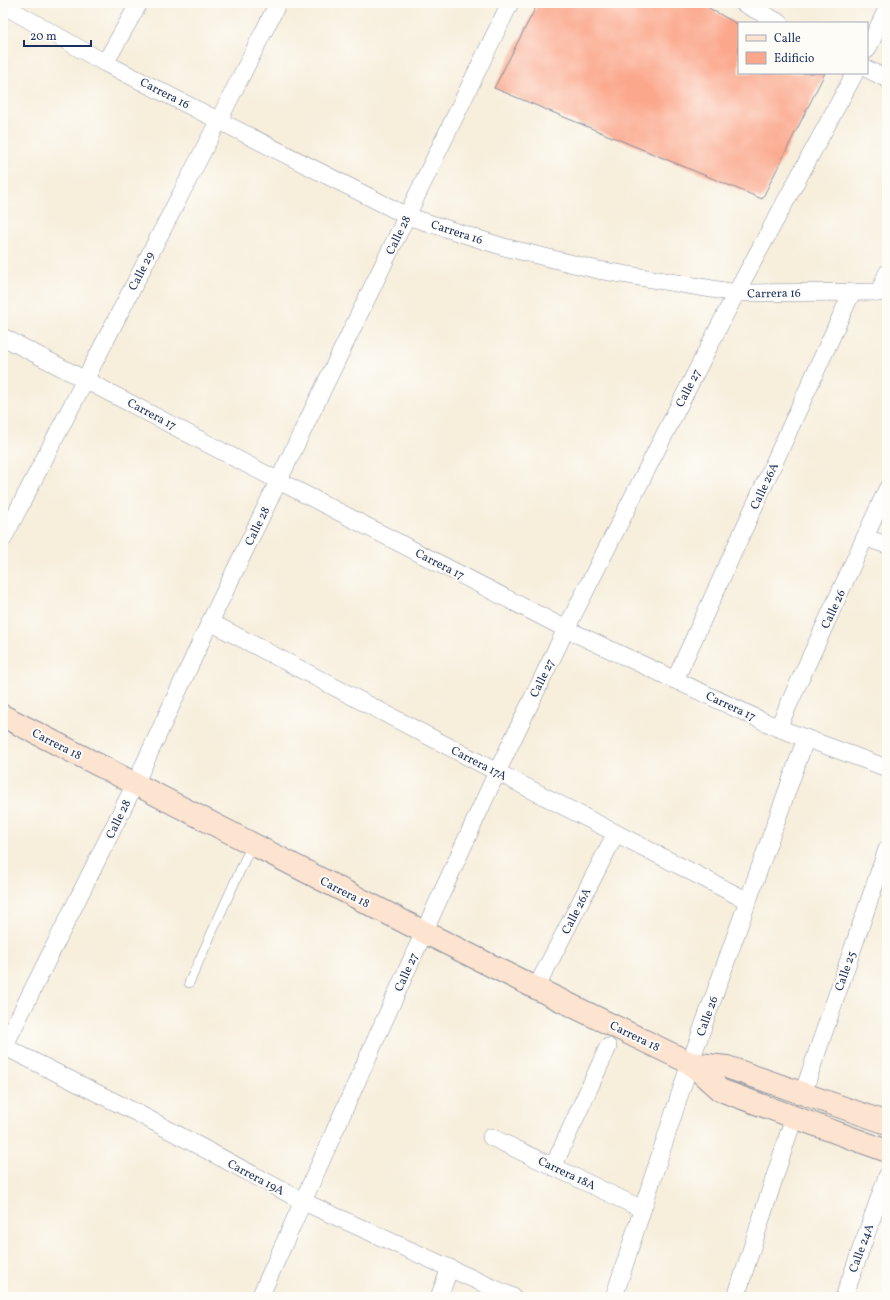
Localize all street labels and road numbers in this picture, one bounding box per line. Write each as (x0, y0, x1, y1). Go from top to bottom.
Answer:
street label: Carrera 16 (137, 75, 192, 113)
street label: Calle 28 (383, 213, 415, 258)
street label: Carrera 16 (429, 217, 485, 249)
street label: Calle 29 (125, 249, 158, 294)
street label: Carrera 16 (747, 286, 801, 302)
street label: Calle 27 (672, 366, 705, 410)
street label: Carrera 17 (124, 395, 179, 435)
street label: Calle 26A (747, 460, 783, 512)
street label: Calle 28 (242, 504, 274, 549)
street label: Carrera 17 (412, 546, 467, 584)
street label: Calle 26 (818, 587, 850, 632)
street label: Calle 27 (527, 656, 559, 700)
street label: Carrera 17 (703, 688, 758, 726)
street label: Carrera 18 (29, 726, 84, 764)
street label: Carrera 17A (448, 743, 510, 785)
street label: Calle 28 (103, 797, 135, 842)
street label: Carrera 18 (317, 874, 372, 912)
street label: Calle 26A (558, 885, 596, 937)
street label: Calle 25 (832, 949, 860, 993)
street label: Calle 27 (391, 950, 423, 994)
street label: Calle 26 (693, 994, 723, 1039)
street label: Carrera 18 (607, 1018, 662, 1056)
street label: Carrera 18A (535, 1154, 599, 1195)
street label: Carrera 19A (224, 1156, 287, 1200)
street label: Calle 24A (846, 1221, 878, 1275)

